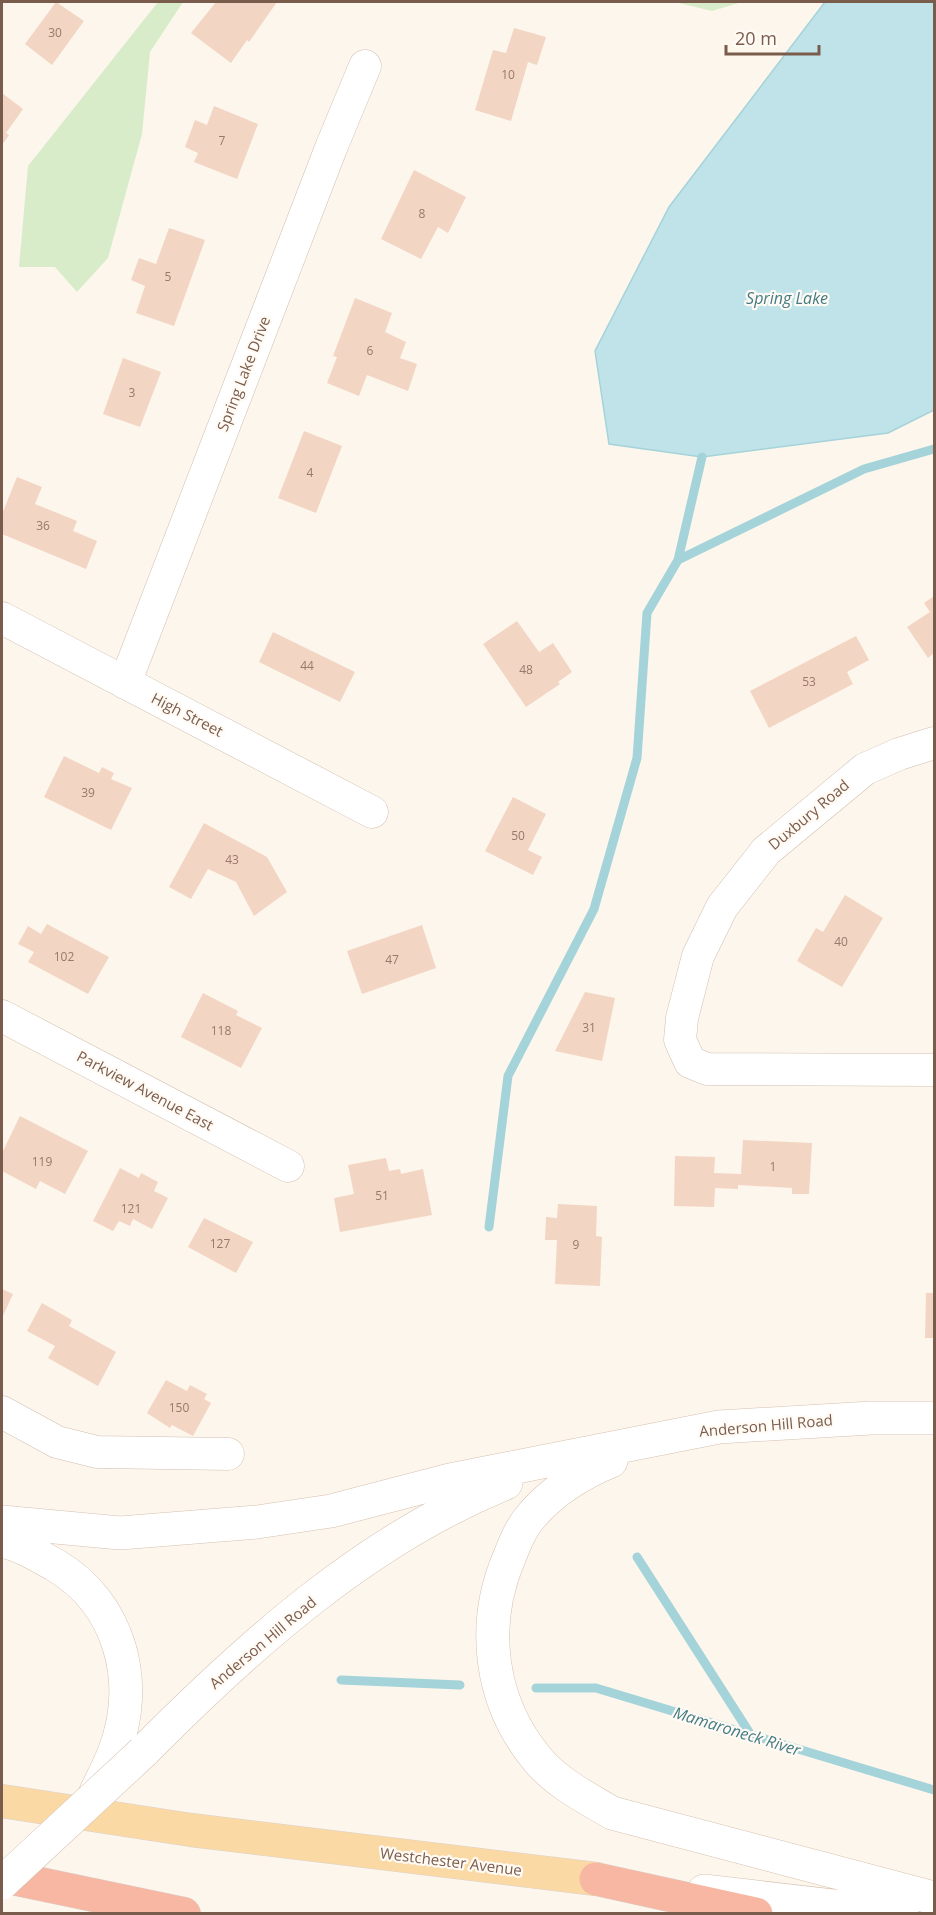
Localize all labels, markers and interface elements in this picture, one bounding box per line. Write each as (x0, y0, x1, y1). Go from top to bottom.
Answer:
scale bar (726, 18, 819, 56)
house number: 30 (48, 24, 62, 41)
text: 20 m (735, 26, 777, 50)
house number: 10 (501, 66, 515, 83)
house number: 7 (219, 132, 226, 149)
house number: 8 (419, 205, 426, 222)
house number: 5 (165, 268, 172, 285)
water label: Spring Lake (746, 287, 828, 309)
street label: Spring Lake Drive (212, 313, 274, 434)
house number: 6 (367, 342, 374, 359)
house number: 3 (129, 384, 136, 401)
house number: 4 (307, 464, 314, 481)
house number: 36 (36, 517, 50, 534)
house number: 44 (300, 657, 314, 674)
house number: 48 (519, 661, 533, 678)
house number: 53 (802, 673, 816, 690)
street label: High Street (148, 687, 227, 741)
street label: Duxbury Road (764, 775, 853, 854)
house number: 39 (81, 784, 95, 801)
house number: 50 (511, 827, 525, 844)
house number: 43 (225, 851, 239, 868)
house number: 40 (834, 933, 848, 950)
house number: 102 (54, 948, 74, 965)
house number: 47 (385, 951, 399, 968)
house number: 31 (582, 1019, 596, 1036)
house number: 118 (211, 1022, 231, 1039)
street label: Parkview Avenue East (74, 1046, 217, 1135)
house number: 119 (32, 1153, 52, 1170)
house number: 1 (770, 1158, 776, 1175)
house number: 51 (375, 1187, 389, 1204)
house number: 121 (121, 1200, 141, 1217)
house number: 127 (210, 1235, 230, 1252)
house number: 9 (573, 1236, 580, 1253)
house number: 150 (169, 1399, 189, 1416)
street label: Anderson Hill Road (698, 1409, 833, 1441)
street label: Anderson Hill Road (205, 1592, 320, 1693)
water label: Mamaroneck River (671, 1701, 804, 1761)
street label: Westchester Avenue (379, 1842, 523, 1880)

